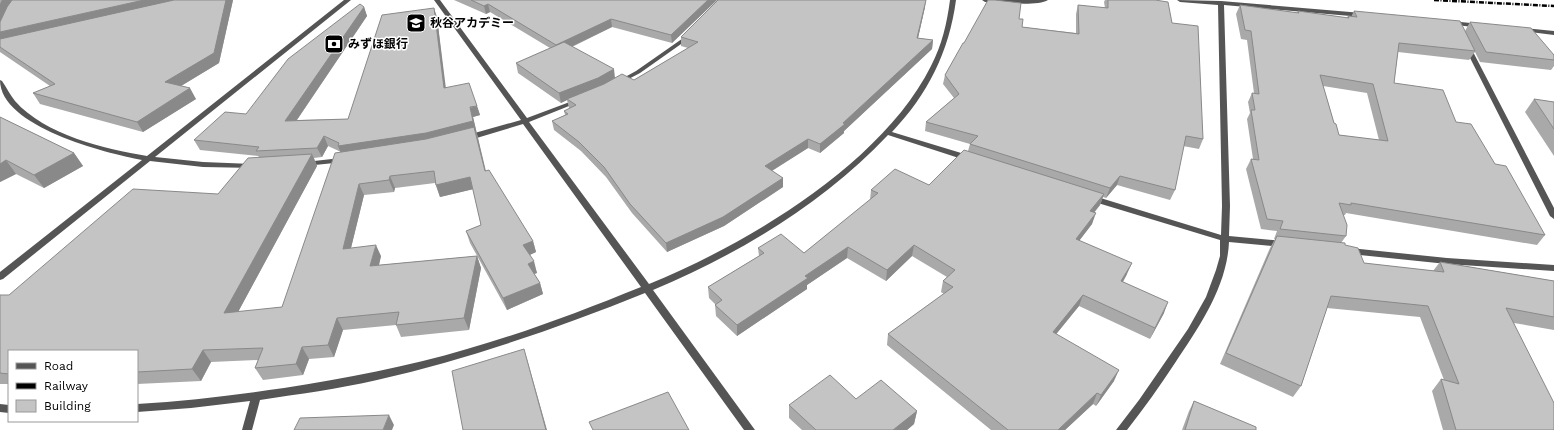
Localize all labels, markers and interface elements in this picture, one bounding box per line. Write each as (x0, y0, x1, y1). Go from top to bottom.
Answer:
school or university icon: 秋谷アカデミー (405, 12, 427, 34)
place label: 秋谷アカデミー (430, 16, 514, 30)
bank icon: みずほ銀行 (323, 33, 345, 55)
place label: みずほ銀行 (348, 37, 408, 51)
legend (8, 350, 138, 422)
text: Road (44, 359, 73, 373)
text: Railway (44, 379, 89, 393)
text: Building (44, 399, 91, 413)

